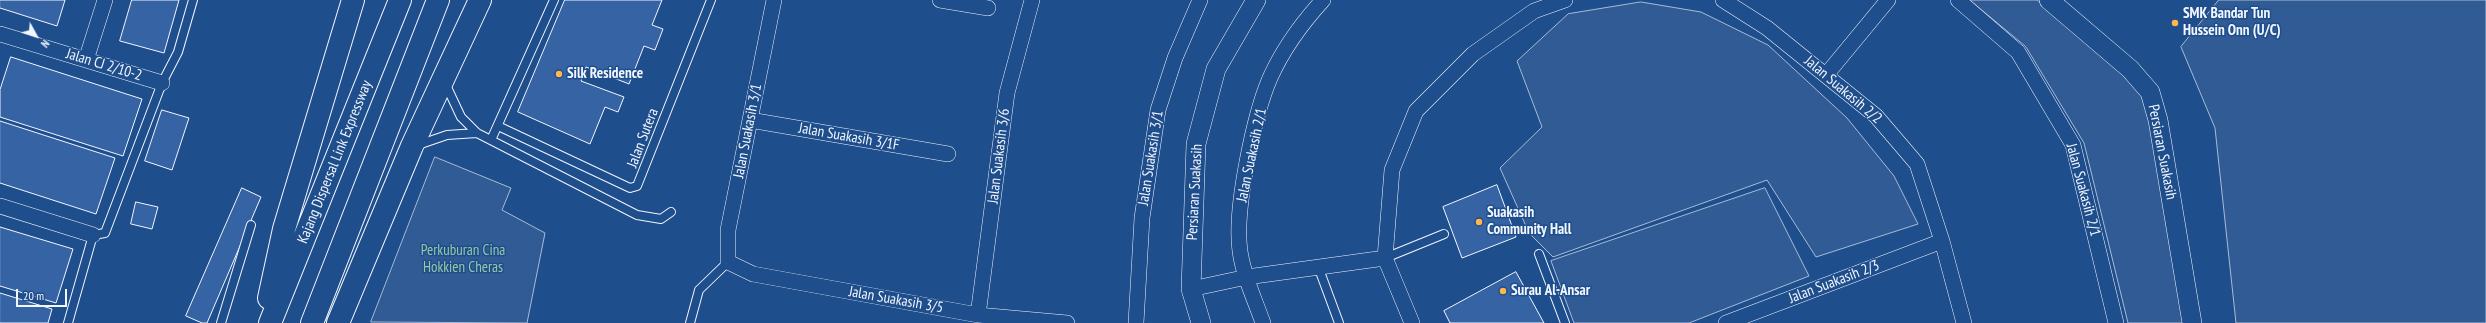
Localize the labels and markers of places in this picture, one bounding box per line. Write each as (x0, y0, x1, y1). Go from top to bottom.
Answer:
place label: SMK Bandar Tun Hussein Onn (U/C) (2183, 5, 2281, 40)
marker: SMK Bandar Tun Hussein Onn (U/C) (2170, 18, 2180, 28)
place label: Silk Residence (567, 65, 643, 83)
marker: Silk Residence (554, 69, 564, 79)
place label: Suakasih Community Hall (1487, 204, 1571, 239)
marker: Suakasih Community Hall (1474, 217, 1484, 227)
place label: Surau Al-Ansar (1511, 282, 1590, 300)
marker: Surau Al-Ansar (1498, 286, 1508, 296)

